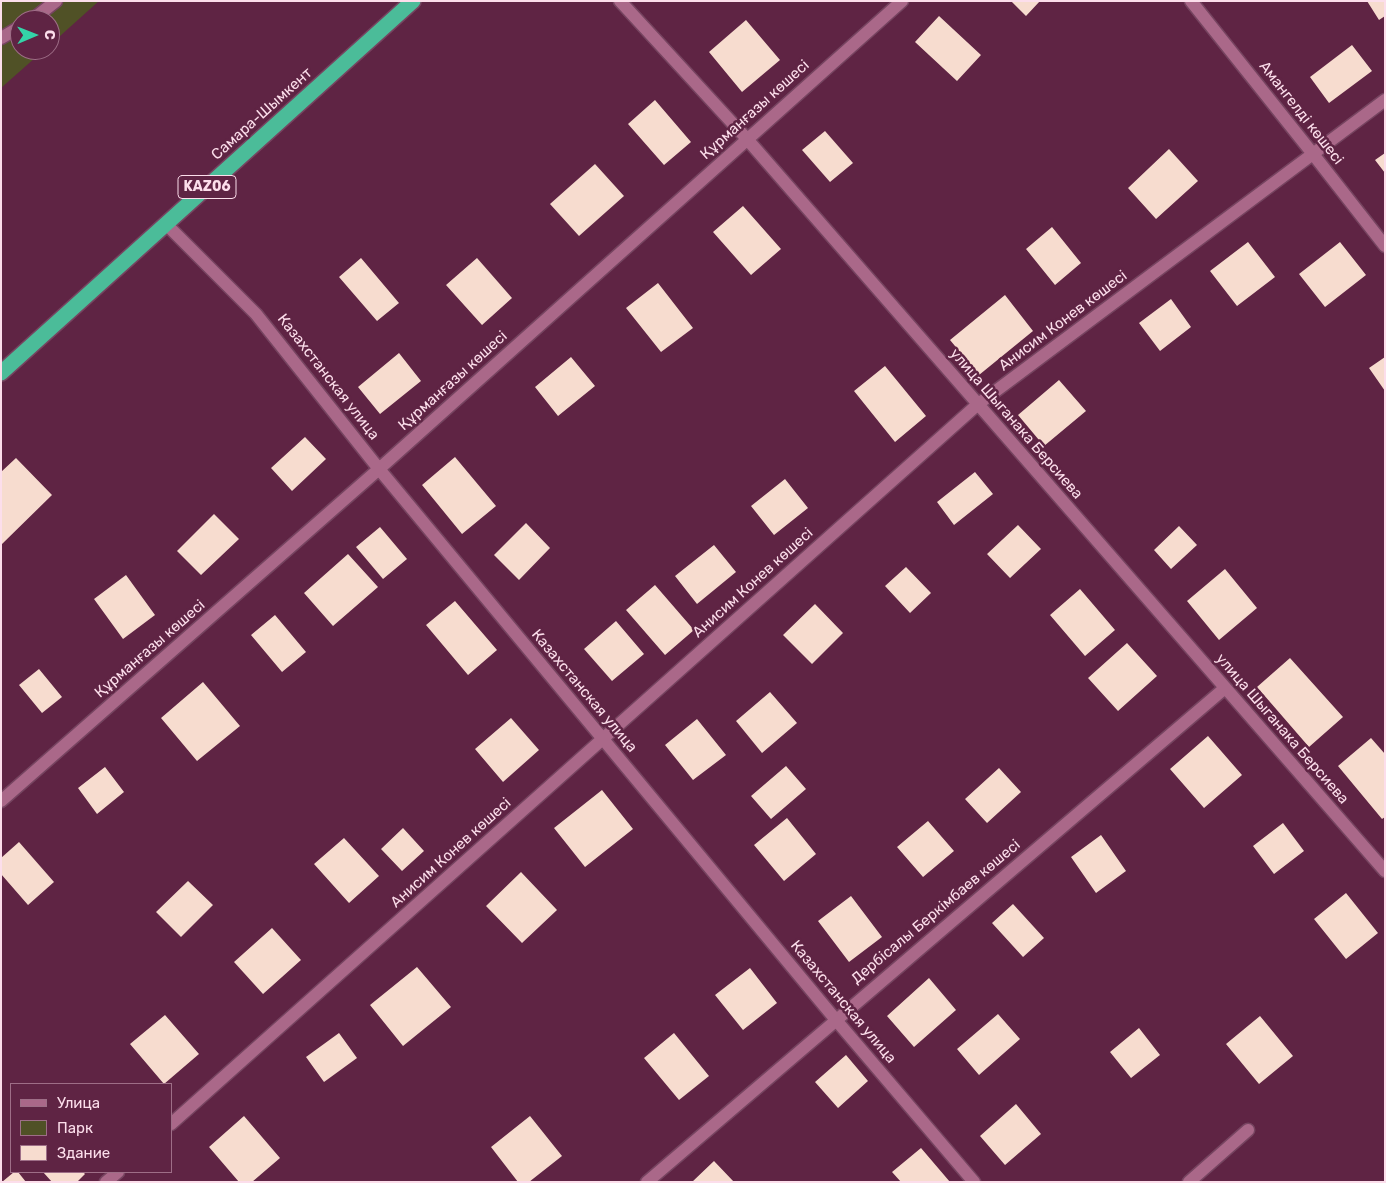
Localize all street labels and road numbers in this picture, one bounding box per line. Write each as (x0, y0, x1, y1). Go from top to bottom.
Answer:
street label: Құрманғазы көшесі (697, 56, 813, 164)
street label: Амангелді көшесі (1255, 58, 1347, 168)
street label: Самара-Шымкент (208, 64, 316, 164)
road number: KАZ06 (178, 176, 236, 198)
street label: Анисим Конев көшесі (995, 267, 1131, 375)
street label: Казахстанская улица (273, 310, 383, 444)
street label: Құрманғазы көшесі (395, 327, 511, 435)
street label: улица Шыганака Берсиева (946, 345, 1086, 503)
street label: Анисим Конев көшесі (689, 524, 817, 642)
street label: Құрманғазы көшесі (91, 596, 209, 702)
street label: Казахстанская улица (527, 626, 641, 756)
street label: улица Шыганака Берсиева (1212, 650, 1352, 808)
street label: Анисим Конев көшесі (387, 794, 515, 912)
street label: Дербісалы Беркімбаев көшесі (848, 836, 1024, 988)
street label: Казахстанская улица (786, 937, 900, 1067)

